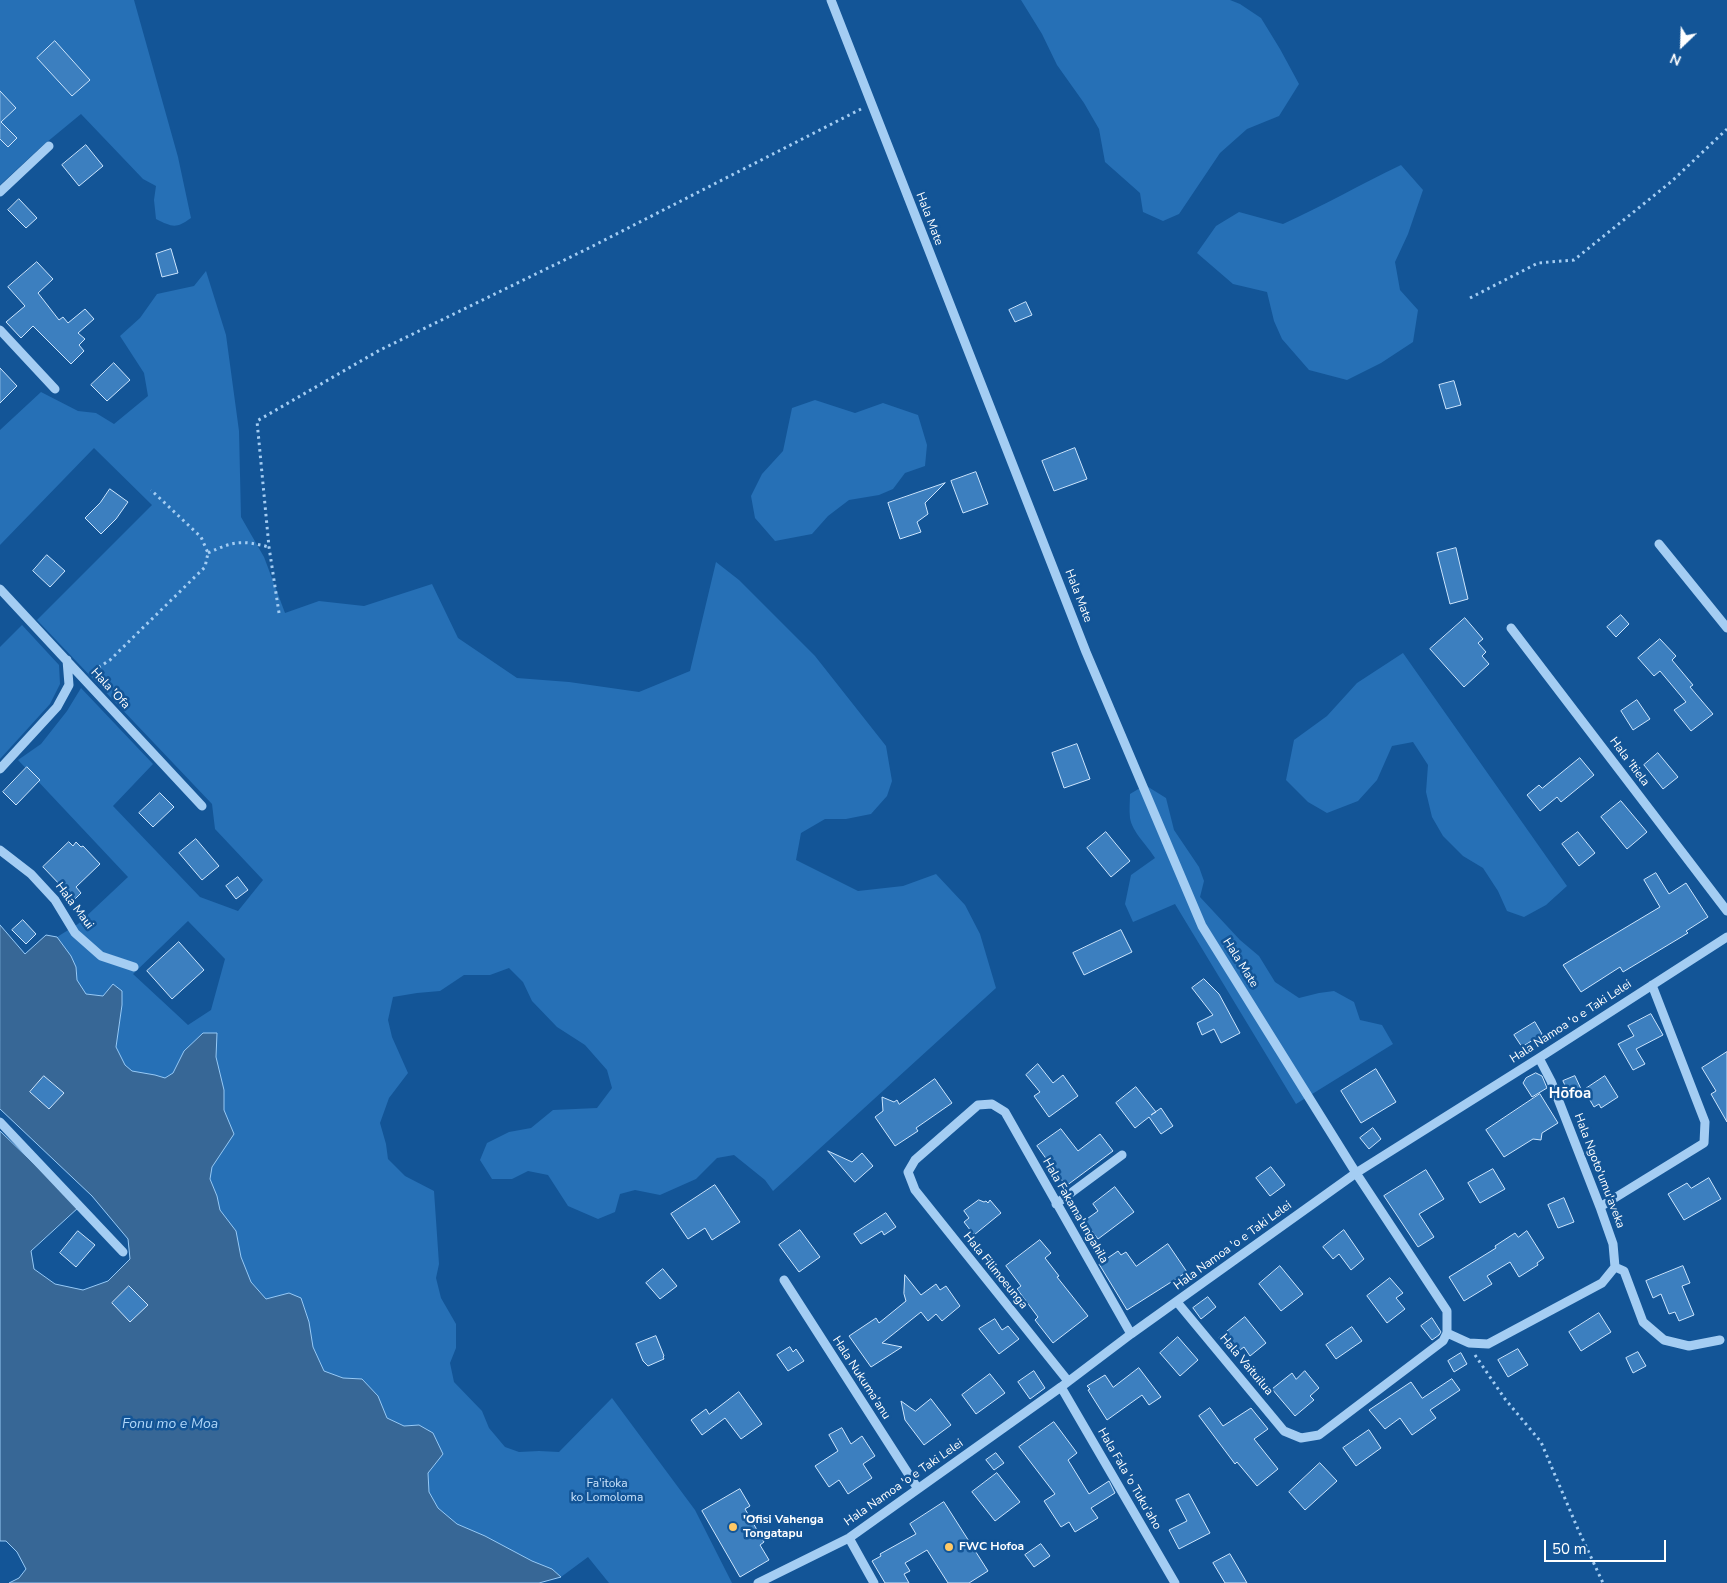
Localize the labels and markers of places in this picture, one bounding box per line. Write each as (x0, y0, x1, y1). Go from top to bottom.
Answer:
place label: 'Ofisi Vahenga Tongatapu (743, 1513, 824, 1541)
marker: 'Ofisi Vahenga Tongatapu (727, 1521, 739, 1533)
place label: FWC Hofoa (959, 1540, 1024, 1554)
marker: FWC Hofoa (943, 1541, 955, 1553)

